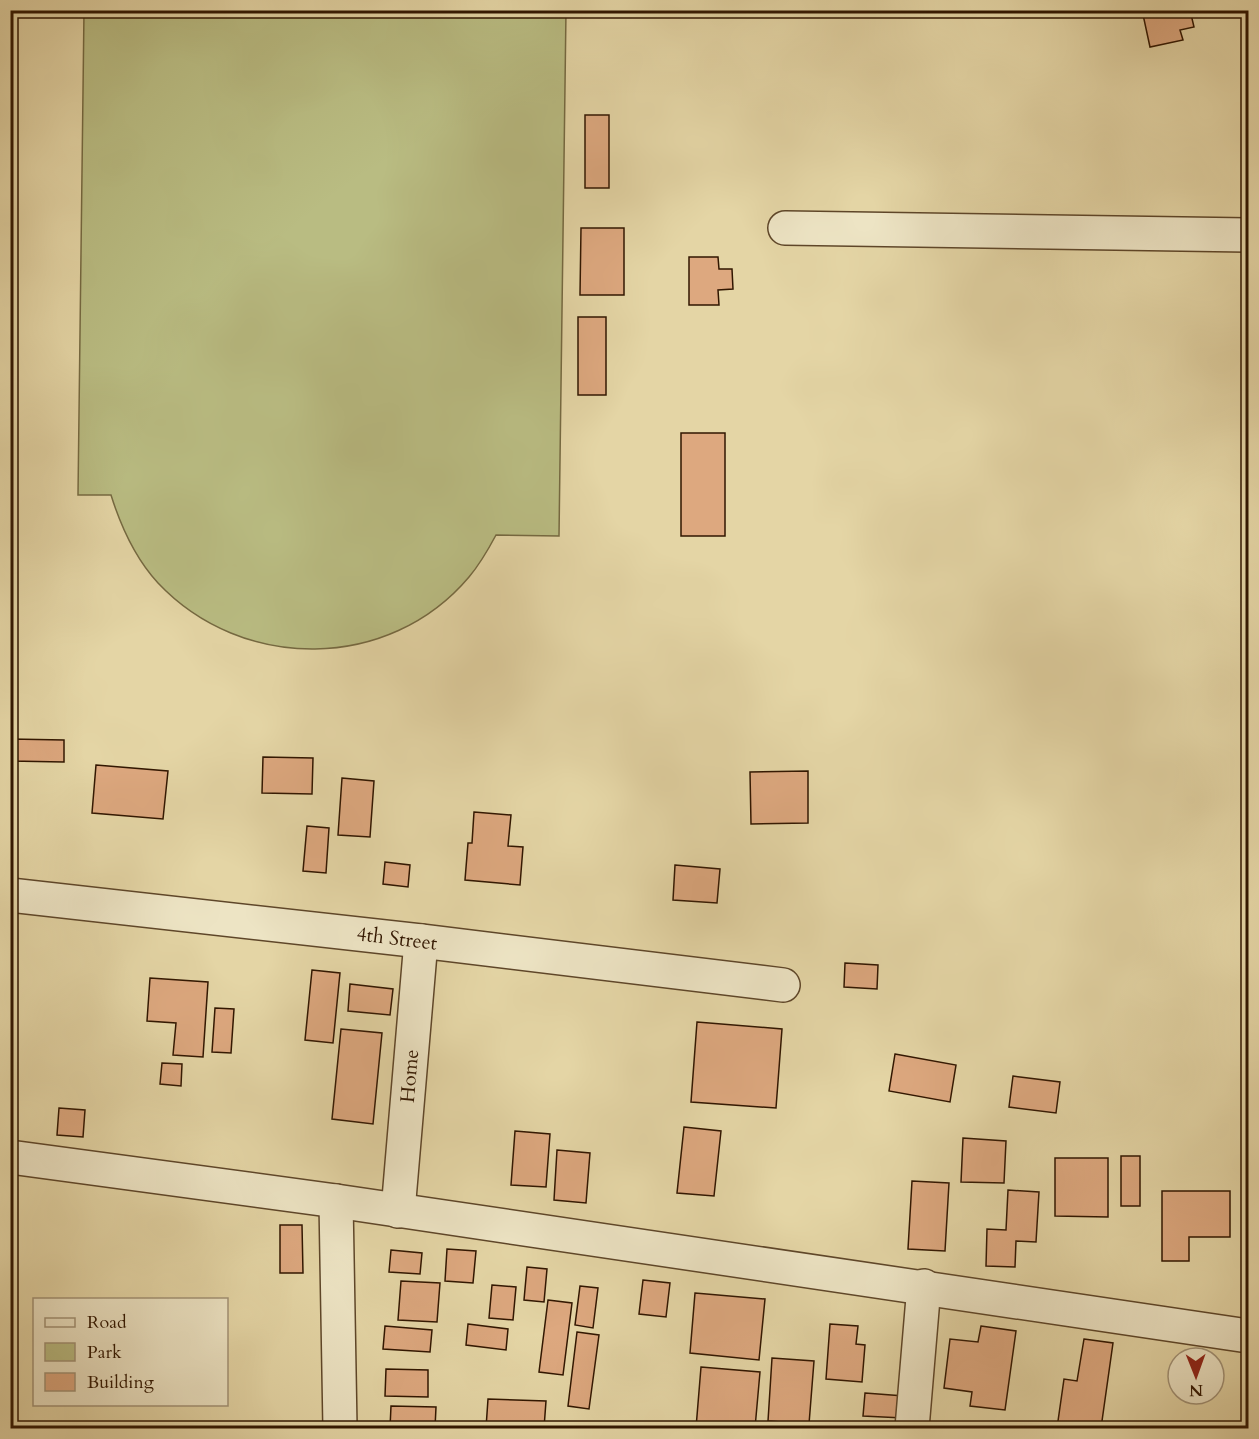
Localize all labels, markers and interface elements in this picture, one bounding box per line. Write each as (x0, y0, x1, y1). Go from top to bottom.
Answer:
street label: 4th Street (355, 920, 439, 957)
street label: Home (394, 1048, 425, 1104)
legend (33, 1298, 228, 1406)
text: Road (87, 1310, 127, 1335)
text: Park (87, 1340, 122, 1365)
north arrow (1166, 1346, 1226, 1406)
text: Building (87, 1370, 155, 1395)
text: N (1189, 1379, 1203, 1401)

